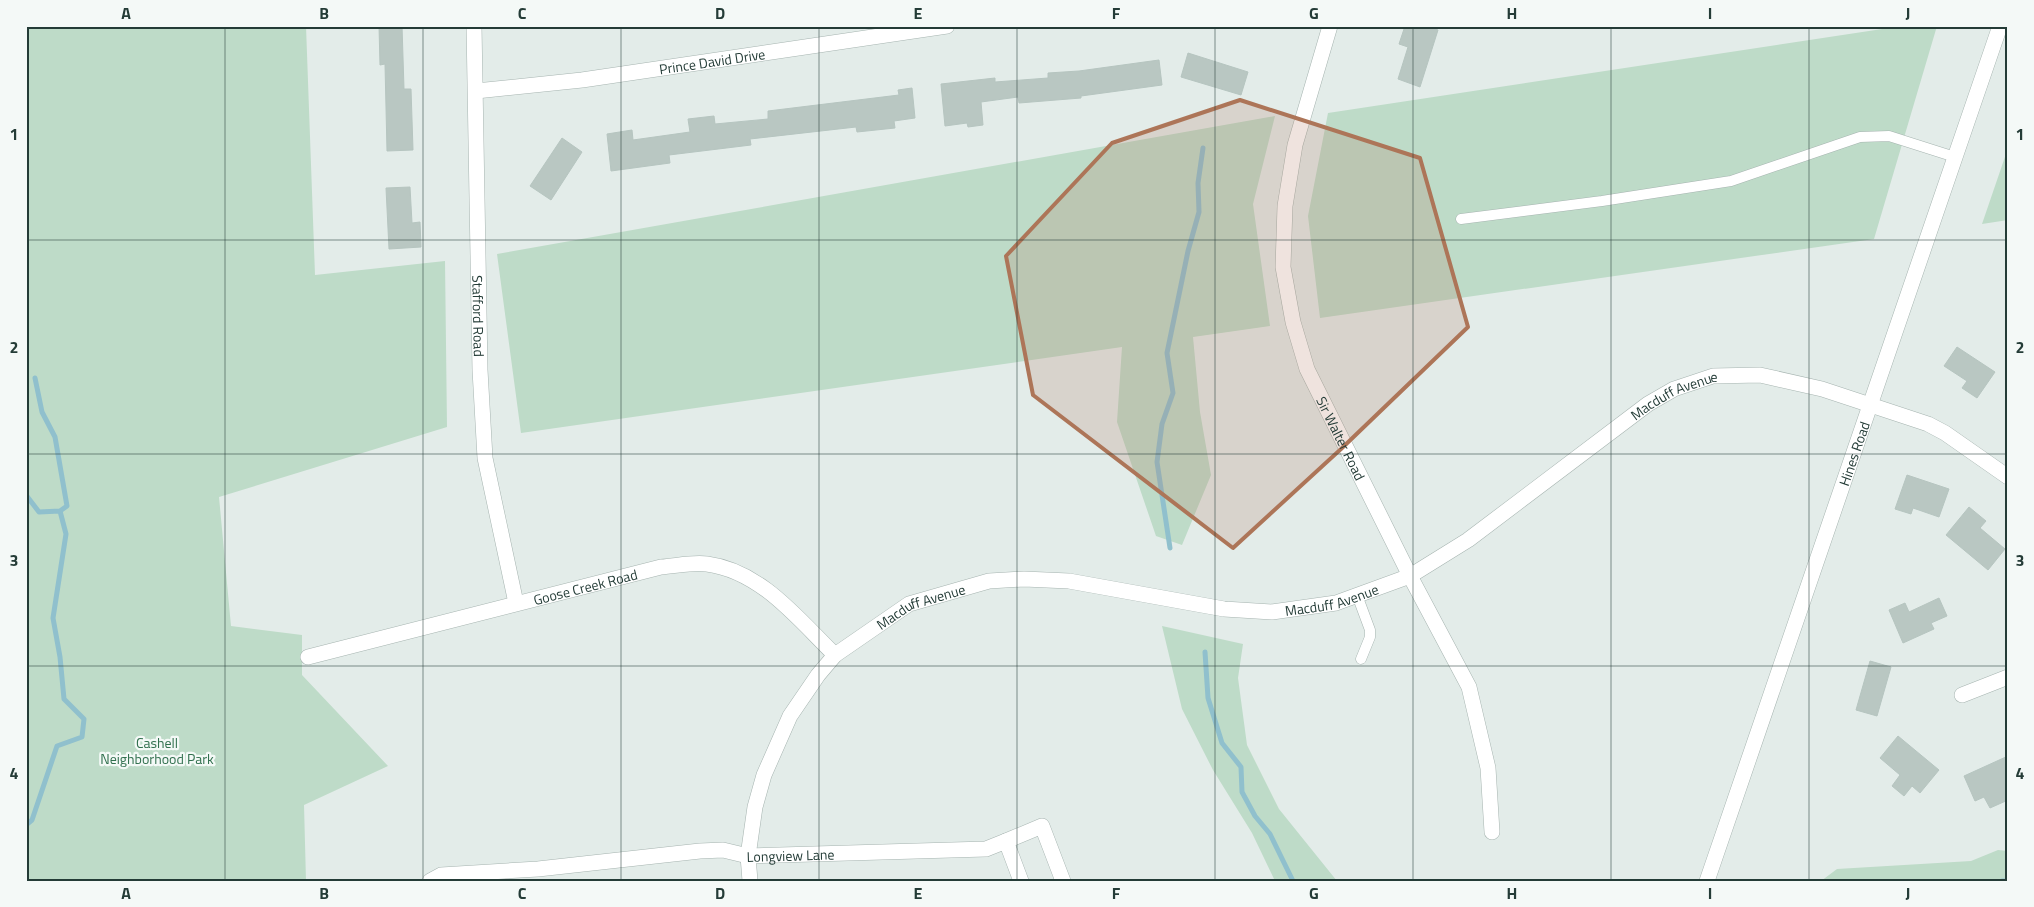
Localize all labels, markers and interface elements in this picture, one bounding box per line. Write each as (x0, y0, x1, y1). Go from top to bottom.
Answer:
text: A (121, 1, 131, 25)
text: B (319, 1, 329, 25)
text: C (518, 1, 527, 25)
text: D (715, 1, 725, 25)
text: E (914, 1, 923, 25)
text: F (1112, 1, 1121, 25)
text: G (1309, 1, 1319, 25)
text: H (1507, 1, 1517, 25)
text: I (1708, 1, 1712, 25)
text: J (1906, 1, 1910, 25)
street label: Prince David Drive (658, 43, 766, 79)
text: 1 (10, 122, 18, 146)
text: 1 (2016, 122, 2024, 146)
street label: Stafford Road (468, 275, 490, 357)
text: 2 (10, 335, 18, 359)
text: 2 (2016, 335, 2024, 359)
street label: Macduff Avenue (1626, 365, 1718, 425)
street label: Sir Walter Road (1312, 393, 1371, 484)
street label: Hines Road (1833, 418, 1874, 489)
text: 3 (10, 548, 18, 572)
text: 3 (2016, 548, 2024, 572)
street label: Goose Creek Road (531, 563, 639, 610)
street label: Macduff Avenue (872, 578, 968, 634)
street label: Macduff Avenue (1283, 578, 1381, 621)
park label: Cashell Neighborhood Park (100, 732, 214, 769)
text: 4 (10, 761, 19, 785)
text: 4 (2016, 761, 2025, 785)
street label: Longview Lane (746, 843, 835, 867)
text: A (121, 881, 131, 905)
text: B (319, 881, 329, 905)
text: C (518, 881, 527, 905)
text: D (715, 881, 725, 905)
text: E (914, 881, 923, 905)
text: F (1112, 881, 1121, 905)
text: G (1309, 881, 1319, 905)
text: H (1507, 881, 1517, 905)
text: I (1708, 881, 1712, 905)
text: J (1906, 881, 1910, 905)

